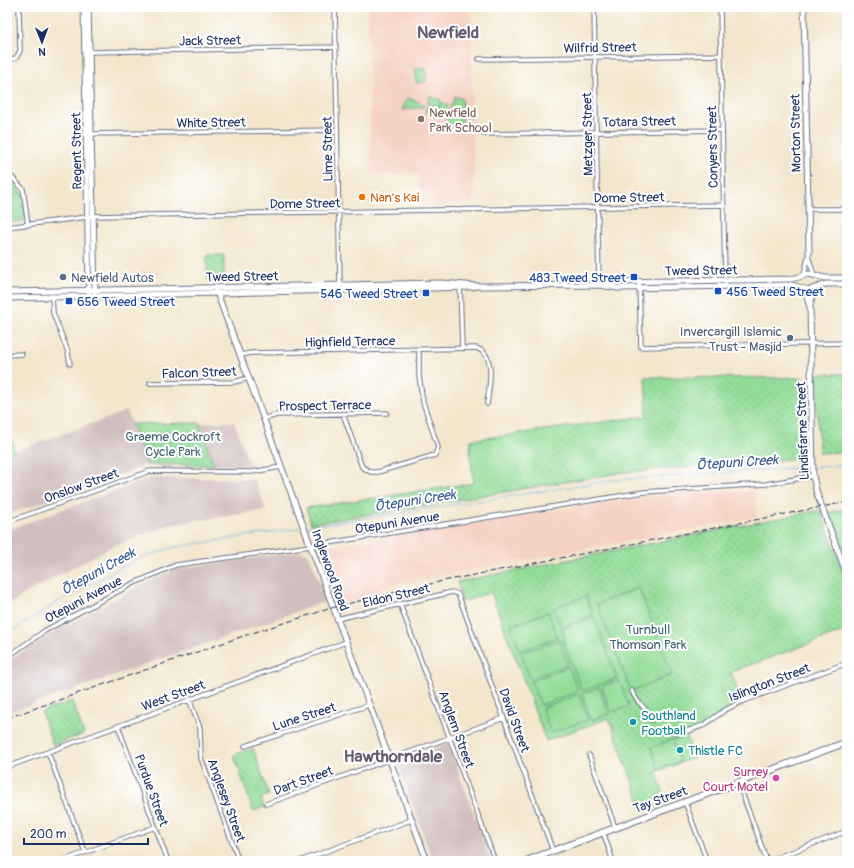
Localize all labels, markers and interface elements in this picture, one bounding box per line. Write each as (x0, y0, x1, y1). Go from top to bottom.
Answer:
north arrow (22, 22, 62, 62)
district label: Newfield (417, 22, 479, 43)
street label: Jack Street (179, 32, 242, 50)
street label: Wilfrid Street (563, 39, 638, 57)
text: N (38, 45, 46, 58)
street label: Metzger Street (579, 91, 597, 176)
street label: Morton Street (787, 93, 805, 172)
place label: Newfield Park School (429, 105, 492, 136)
street label: Conyers Street (704, 105, 722, 188)
street label: Regent Street (68, 112, 86, 190)
street label: Totara Street (602, 113, 677, 131)
street label: White Street (176, 114, 247, 132)
marker: Newfield Park School (416, 114, 426, 124)
street label: Lime Street (319, 115, 337, 182)
street label: Dome Street (593, 189, 665, 207)
place label: Nan's Kai (370, 190, 419, 206)
marker: Nan's Kai (357, 192, 367, 202)
street label: Dome Street (269, 195, 341, 213)
street label: Tweed Street (664, 262, 738, 280)
street label: Tweed Street (205, 268, 279, 286)
place label: Newfield Autos (71, 270, 154, 286)
place label: 483 Tweed Street (529, 270, 627, 286)
marker: Newfield Autos (58, 272, 68, 282)
marker: 483 Tweed Street (629, 272, 639, 282)
place label: 456 Tweed Street (726, 284, 825, 300)
place label: 546 Tweed Street (320, 286, 419, 302)
marker: 456 Tweed Street (713, 286, 723, 296)
marker: 546 Tweed Street (421, 288, 431, 298)
place label: 656 Tweed Street (77, 294, 176, 310)
marker: 656 Tweed Street (64, 296, 74, 306)
place label: Invercargill Islamic Trust - Masjid (680, 324, 782, 355)
street label: Highfield Terrace (304, 333, 396, 351)
marker: Invercargill Islamic Trust - Masjid (785, 333, 795, 343)
street label: Falcon Street (161, 364, 238, 382)
street label: Lindisfarne Street (793, 381, 813, 481)
street label: Prospect Terrace (279, 397, 372, 415)
park label: Graeme Cockroft Cycle Park (125, 429, 221, 460)
water label: Ōtepuni Creek (695, 451, 780, 474)
street label: Onslow Street (42, 465, 121, 507)
water label: Ōtepuni Creek (373, 485, 458, 515)
street label: Otepuni Avenue (354, 508, 441, 538)
street label: Inglewood Road (308, 527, 352, 613)
water label: Ōtepuni Creek (58, 544, 139, 599)
street label: Otepuni Avenue (42, 573, 125, 627)
street label: Eldon Street (361, 580, 432, 611)
park label: Turnbull Thomson Park (610, 622, 687, 653)
street label: Islington Street (726, 660, 813, 706)
street label: West Street (139, 677, 208, 715)
street label: David Street (495, 686, 533, 755)
street label: Anglem Street (435, 688, 478, 771)
street label: Lune Street (271, 699, 339, 735)
place label: Southland Football (641, 708, 696, 739)
marker: Southland Football (628, 717, 638, 727)
place label: Thistle FC (688, 743, 743, 759)
marker: Thistle FC (675, 745, 685, 755)
district label: Hawthorndale (344, 746, 443, 767)
street label: Purdue Street (131, 752, 172, 829)
street label: Anglesey Street (204, 756, 249, 845)
street label: Dart Street (271, 763, 336, 799)
place label: Surrey Court Motel (703, 764, 768, 795)
marker: Surrey Court Motel (771, 773, 781, 783)
street label: Tay Street (631, 783, 690, 817)
scale bar (24, 820, 148, 846)
text: 200 m (30, 827, 67, 842)

